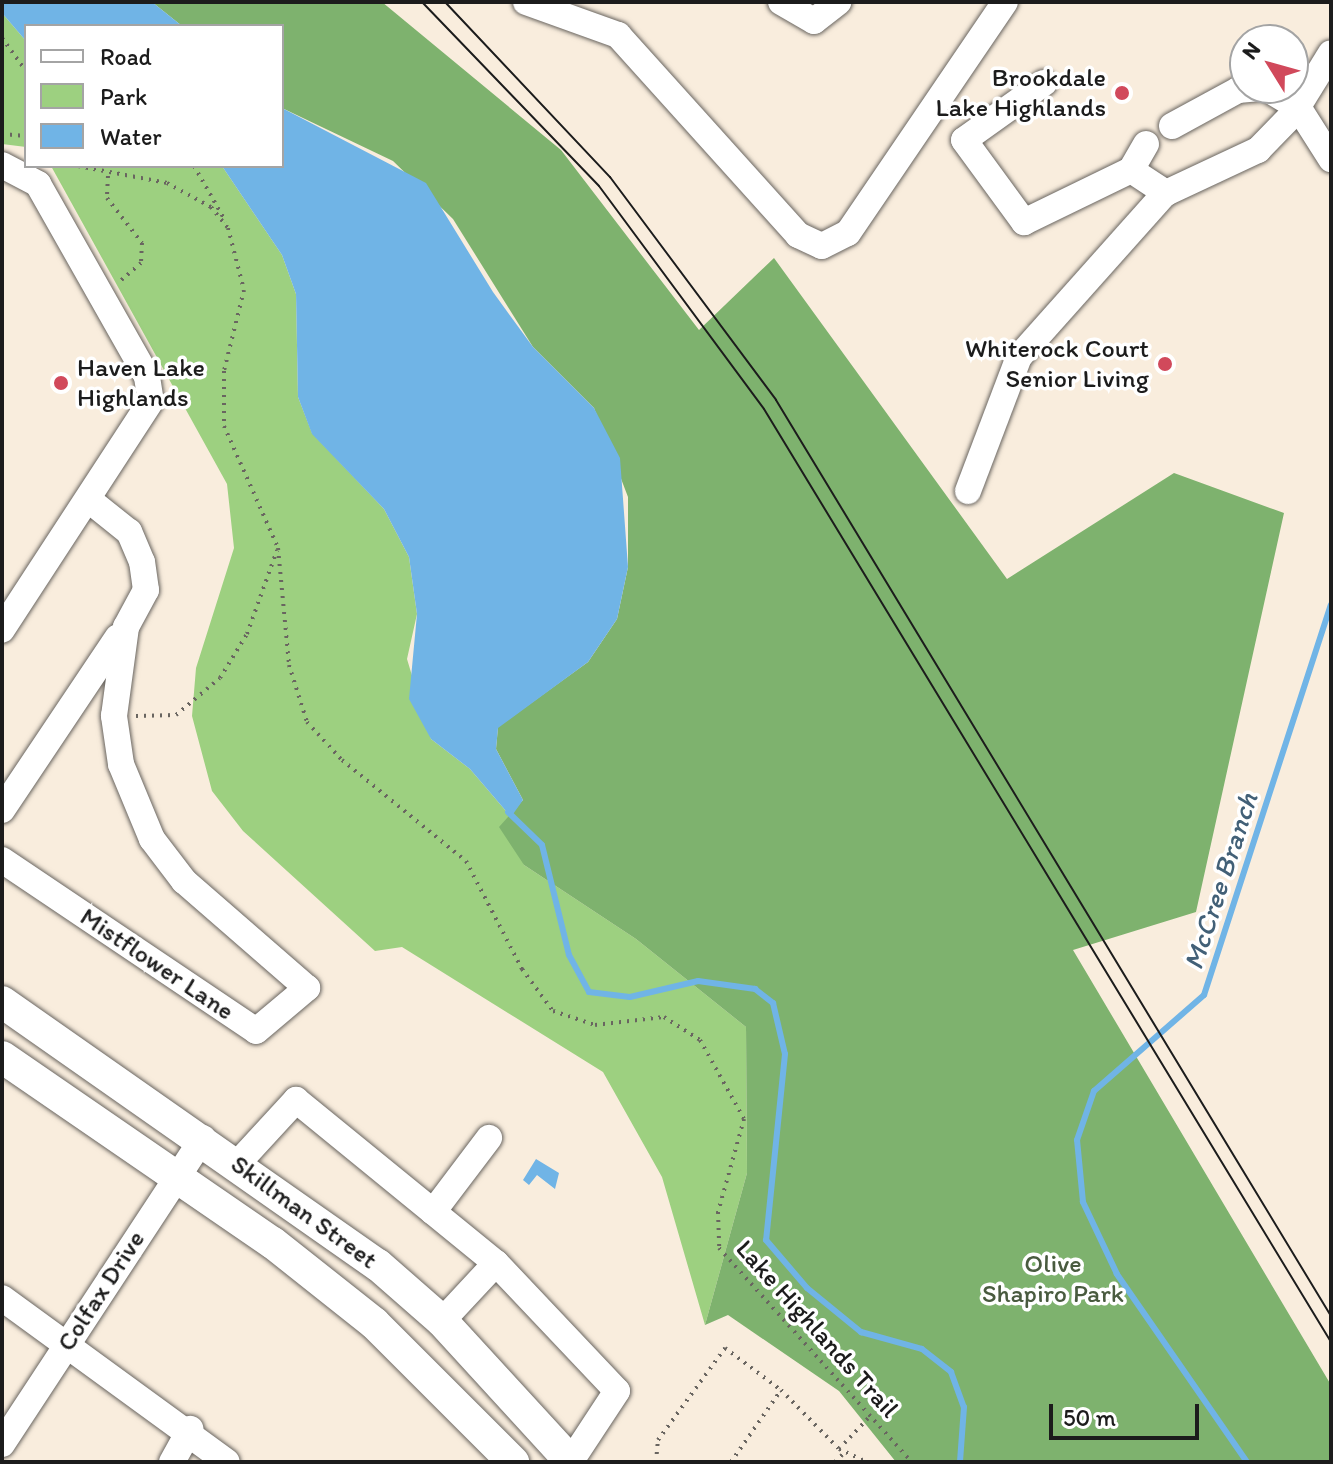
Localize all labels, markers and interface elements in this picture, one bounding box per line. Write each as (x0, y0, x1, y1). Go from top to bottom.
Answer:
legend (24, 24, 284, 168)
north arrow (1229, 24, 1309, 104)
text: N (1236, 36, 1266, 65)
text: Road (100, 42, 152, 71)
place label: Brookdale Lake Highlands (936, 62, 1106, 124)
text: Park (100, 82, 147, 111)
marker: Brookdale Lake Highlands (1113, 84, 1131, 102)
text: Water (100, 122, 162, 151)
place label: Whiterock Court Senior Living (965, 333, 1149, 394)
place label: Haven Lake Highlands (77, 352, 205, 414)
marker: Whiterock Court Senior Living (1156, 355, 1174, 373)
marker: Haven Lake Highlands (52, 374, 70, 392)
water label: McCree Branch (1176, 789, 1264, 973)
street label: Mistflower Lane (74, 901, 240, 1027)
street label: Skillman Street (225, 1149, 383, 1275)
street label: Colfax Drive (51, 1225, 151, 1357)
street label: Lake Highlands Trail (730, 1234, 904, 1424)
park label: Olive Shapiro Park (982, 1248, 1124, 1310)
scale bar (1053, 1388, 1203, 1438)
text: 50 m (1063, 1403, 1116, 1432)

